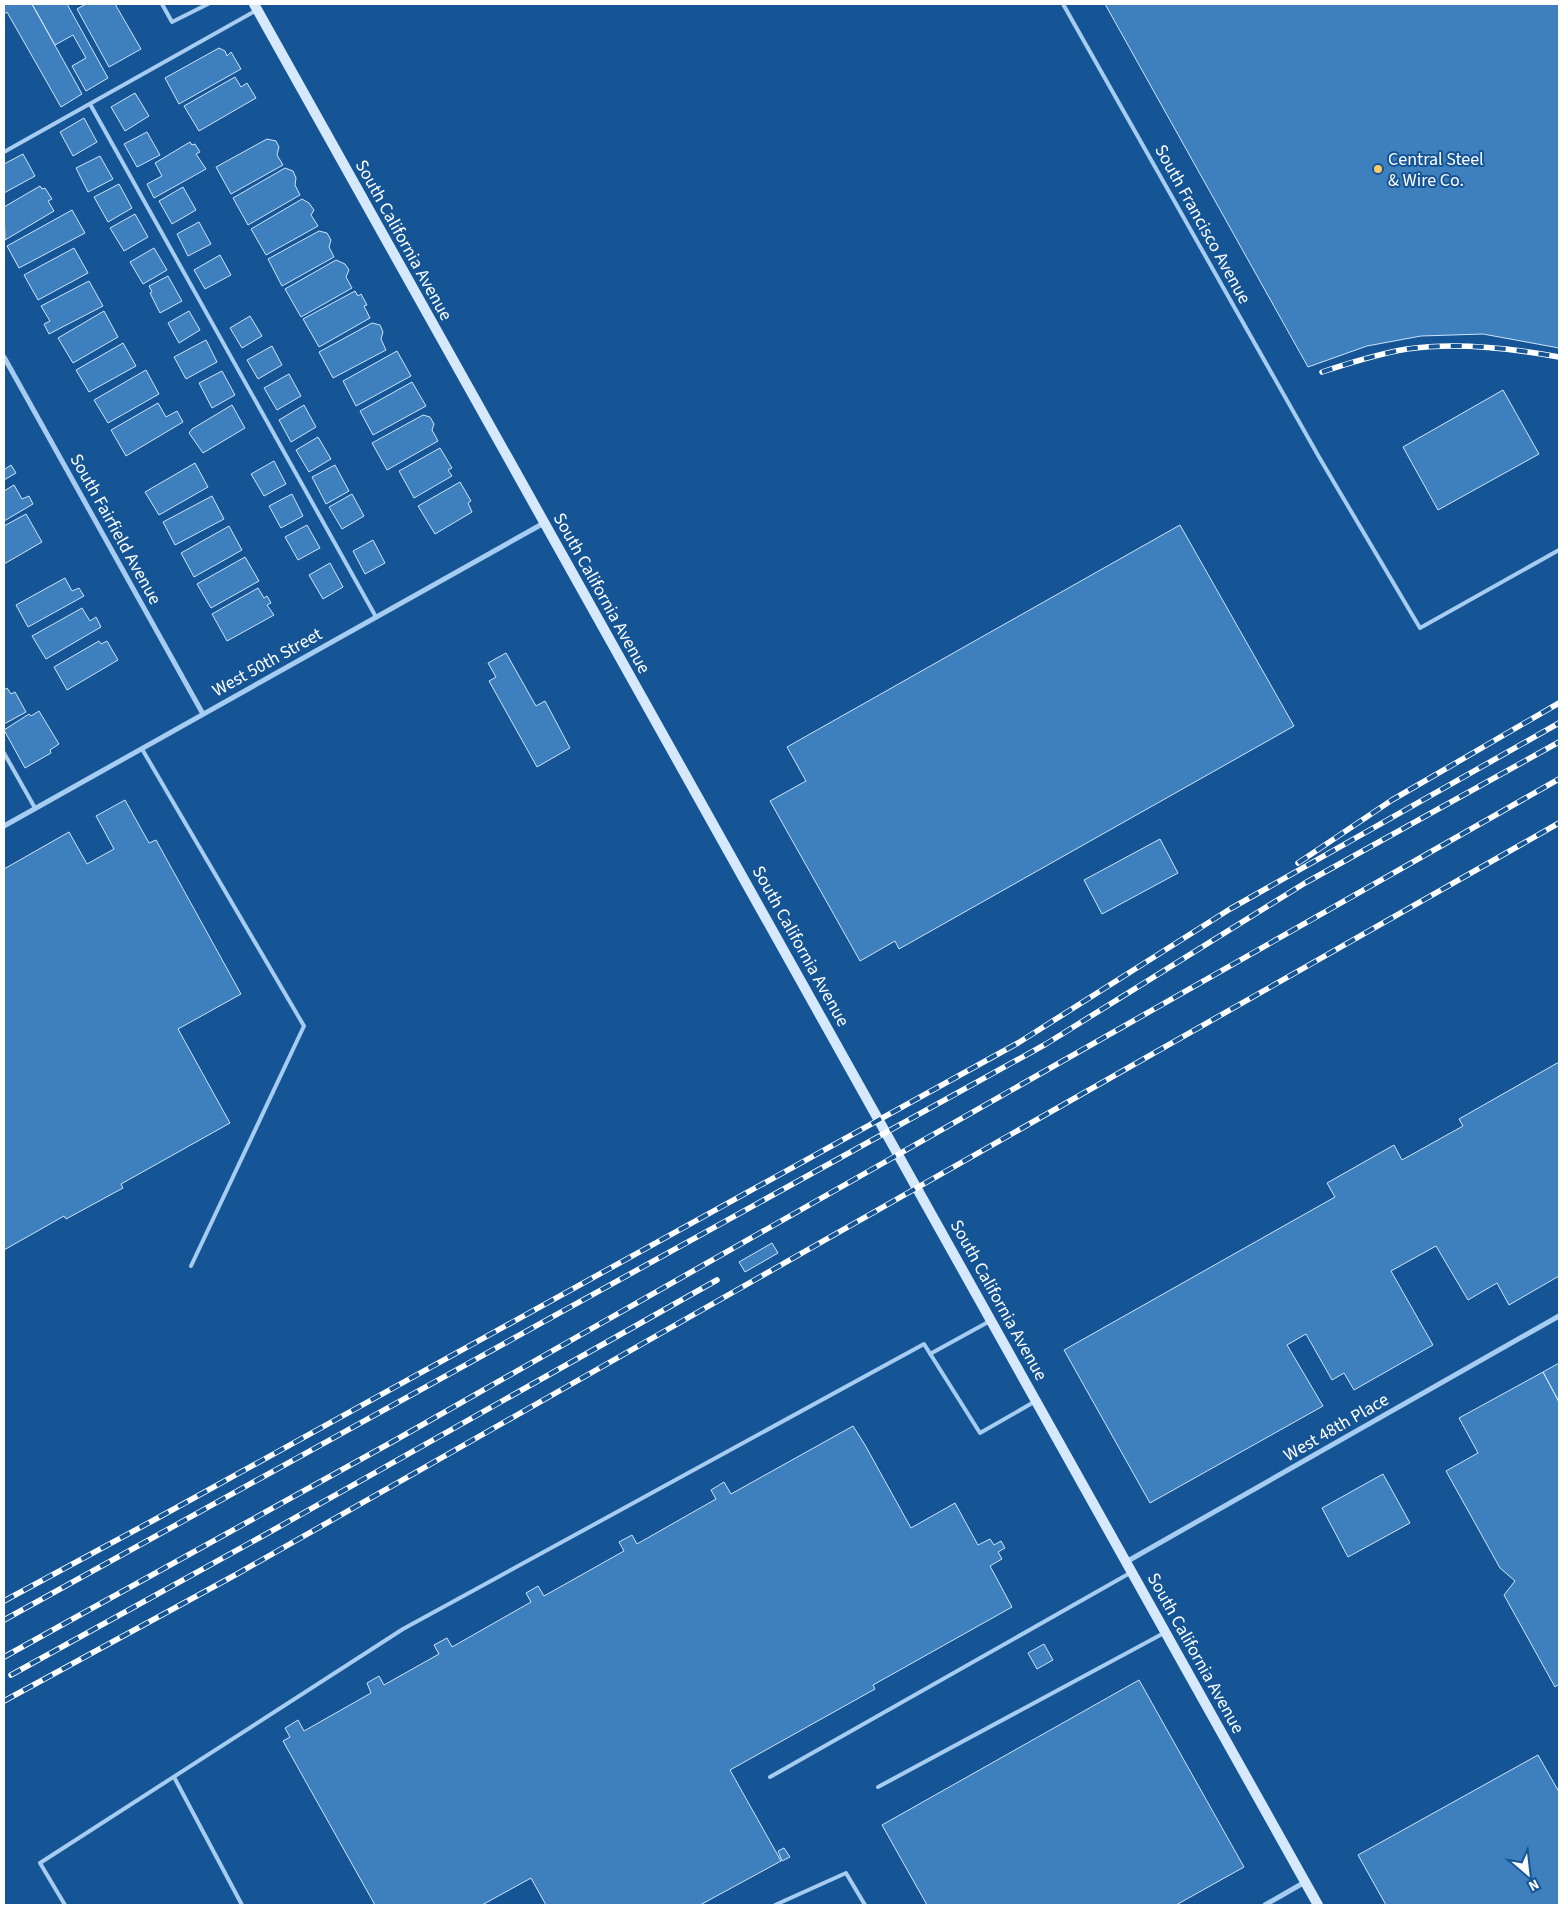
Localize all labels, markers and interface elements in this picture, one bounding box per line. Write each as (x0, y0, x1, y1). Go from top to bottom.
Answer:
street label: South Francisco Avenue (1148, 140, 1257, 309)
place label: Central Steel & Wire Co. (1388, 147, 1484, 193)
street label: South California Avenue (349, 155, 458, 325)
marker: Central Steel & Wire Co. (1372, 163, 1384, 175)
street label: South Fairfield Avenue (64, 449, 167, 609)
street label: South California Avenue (547, 508, 656, 678)
street label: West 50th Street (208, 622, 327, 703)
street label: South California Avenue (746, 861, 855, 1031)
street label: South California Avenue (944, 1215, 1053, 1385)
street label: West 48th Place (1279, 1387, 1394, 1468)
street label: South California Avenue (1141, 1568, 1250, 1738)
north arrow (1503, 1849, 1553, 1899)
text: N (1525, 1874, 1542, 1896)

